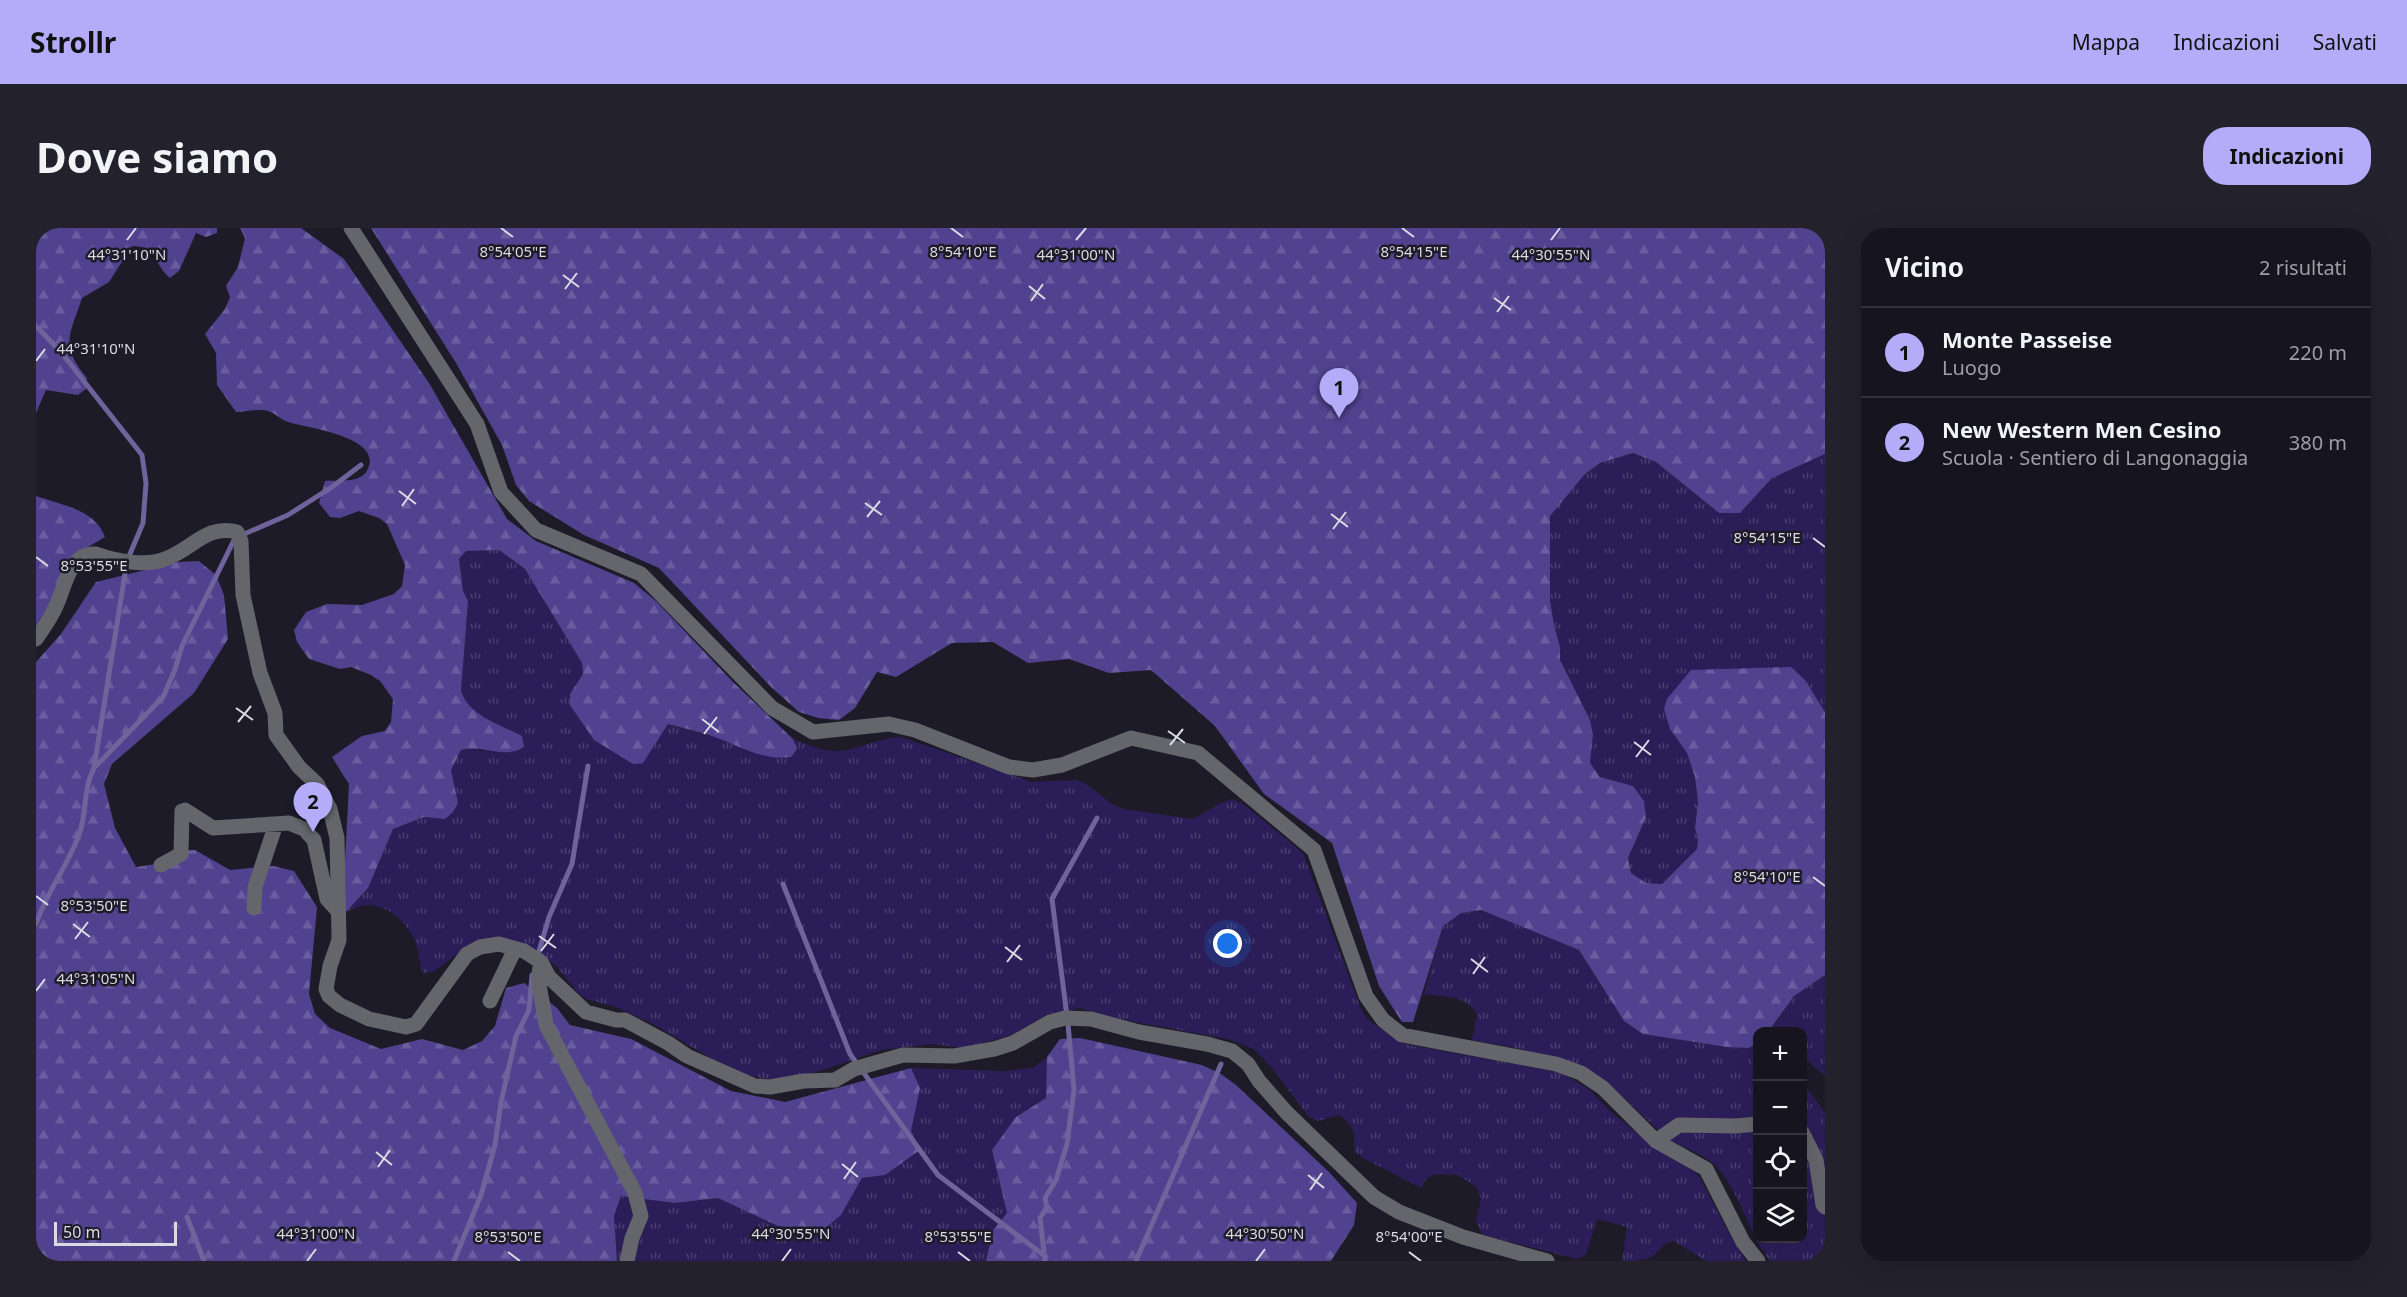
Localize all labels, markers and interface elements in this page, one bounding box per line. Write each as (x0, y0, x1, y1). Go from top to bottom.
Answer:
text: Strollr (30, 23, 116, 61)
text: Mappa (2072, 28, 2140, 56)
text: Indicazioni (2173, 28, 2280, 56)
text: Salvati (2313, 28, 2377, 56)
button: Indicazioni (2203, 127, 2371, 185)
text: Dove siamo (36, 128, 278, 185)
text: 8°54'05"E (479, 241, 547, 261)
text: 8°54'10"E (929, 241, 997, 261)
text: 8°54'15"E (1380, 241, 1448, 261)
text: 44°31'10"N (88, 244, 166, 264)
text: 44°31'00"N (1037, 244, 1115, 264)
text: 44°30'55"N (1512, 244, 1590, 264)
text: Vicino (1885, 249, 1964, 285)
text: 2 risultati (2259, 254, 2347, 281)
text: Monte Passeise (1942, 324, 2112, 354)
text: 44°31'10"N (57, 338, 135, 358)
text: 1 (1899, 339, 1910, 366)
text: 220 m (2289, 339, 2347, 366)
text: Luogo (1942, 354, 2001, 381)
pin: 1 (1320, 368, 1358, 418)
text: New Western Men Cesino (1942, 414, 2222, 444)
text: 2 (1899, 429, 1910, 456)
text: 380 m (2289, 429, 2347, 456)
text: Scuola · Sentiero di Langonaggia (1942, 444, 2248, 471)
text: 8°54'15"E (1733, 527, 1801, 547)
text: 8°53'55"E (60, 555, 128, 575)
pin: 2 (294, 782, 332, 832)
text: 8°54'10"E (1733, 866, 1801, 886)
text: 8°53'50"E (60, 895, 128, 915)
your location (1213, 929, 1242, 958)
text: 44°31'05"N (57, 968, 135, 988)
map controls (1753, 1027, 1807, 1243)
button: + (1753, 1027, 1807, 1081)
button: − (1753, 1081, 1807, 1135)
button: locate (1753, 1135, 1807, 1189)
button: layers (1753, 1189, 1807, 1243)
scale bar (54, 1219, 177, 1246)
text: 50 m (63, 1221, 100, 1243)
text: 44°31'00"N (277, 1223, 355, 1243)
text: 44°30'55"N (752, 1223, 830, 1243)
text: 44°30'50"N (1226, 1223, 1304, 1243)
text: 8°53'50"E (474, 1226, 542, 1246)
text: 8°53'55"E (924, 1226, 992, 1246)
text: 8°54'00"E (1375, 1226, 1443, 1246)

